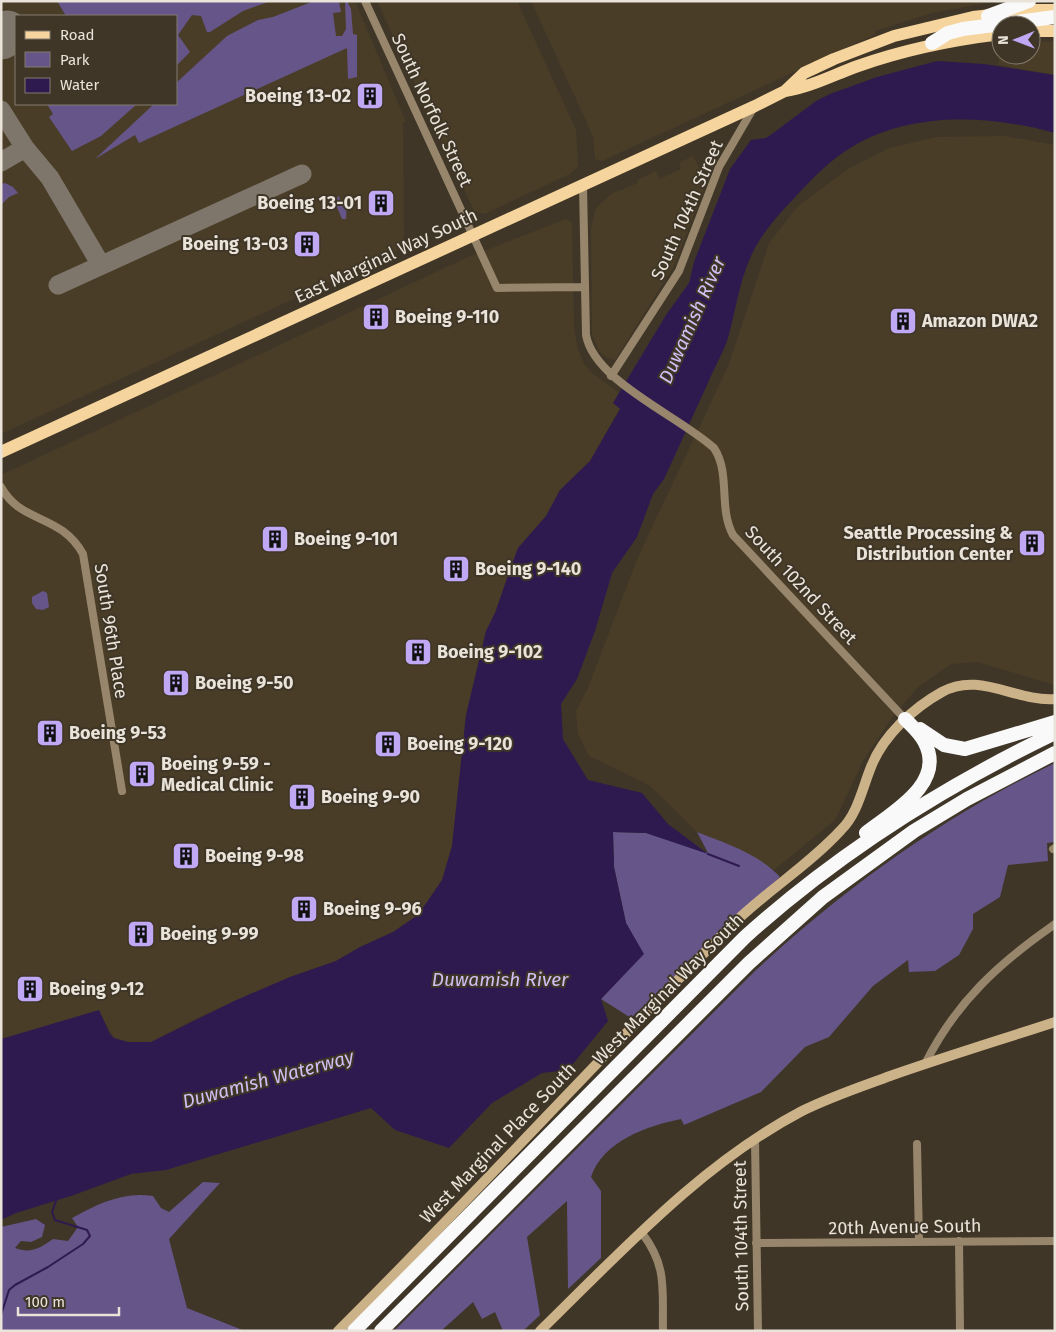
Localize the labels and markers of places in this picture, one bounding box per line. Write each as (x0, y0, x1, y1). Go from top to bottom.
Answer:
building icon: Boeing 13-02 (355, 81, 385, 111)
place label: Boeing 13-02 (245, 85, 351, 107)
building icon: Boeing 13-01 (366, 188, 396, 218)
place label: Boeing 13-01 (257, 192, 362, 214)
building icon: Boeing 13-03 (292, 229, 322, 259)
place label: Boeing 13-03 (182, 233, 288, 255)
building icon: Boeing 9-110 (361, 302, 391, 332)
place label: Boeing 9-110 (395, 306, 499, 328)
building icon: Amazon DWA2 (888, 306, 918, 336)
place label: Amazon DWA2 (921, 310, 1038, 332)
place label: Seattle Processing & Distribution Center (843, 522, 1014, 565)
building icon: Boeing 9-101 (260, 524, 290, 554)
place label: Boeing 9-101 (294, 528, 398, 550)
building icon: Seattle Processing & Distribution Center (1017, 528, 1047, 558)
building icon: Boeing 9-140 (441, 554, 471, 584)
place label: Boeing 9-140 (475, 558, 581, 580)
building icon: Boeing 9-102 (403, 637, 433, 667)
place label: Boeing 9-102 (437, 641, 542, 663)
building icon: Boeing 9-50 (161, 668, 191, 698)
place label: Boeing 9-50 (195, 672, 294, 694)
building icon: Boeing 9-53 (35, 718, 65, 748)
place label: Boeing 9-53 (69, 722, 166, 744)
building icon: Boeing 9-120 (373, 729, 403, 759)
place label: Boeing 9-120 (407, 733, 513, 755)
place label: Boeing 9-59 - Medical Clinic (161, 753, 274, 796)
building icon: Boeing 9-59 - Medical Clinic (127, 759, 157, 789)
building icon: Boeing 9-90 (287, 782, 317, 812)
place label: Boeing 9-90 (321, 786, 420, 808)
building icon: Boeing 9-98 (171, 841, 201, 871)
place label: Boeing 9-98 (205, 845, 304, 867)
building icon: Boeing 9-96 (289, 894, 319, 924)
place label: Boeing 9-96 (323, 898, 422, 920)
building icon: Boeing 9-99 (126, 919, 156, 949)
place label: Boeing 9-99 (160, 923, 259, 945)
building icon: Boeing 9-12 (15, 974, 45, 1004)
place label: Boeing 9-12 (49, 978, 144, 1000)

